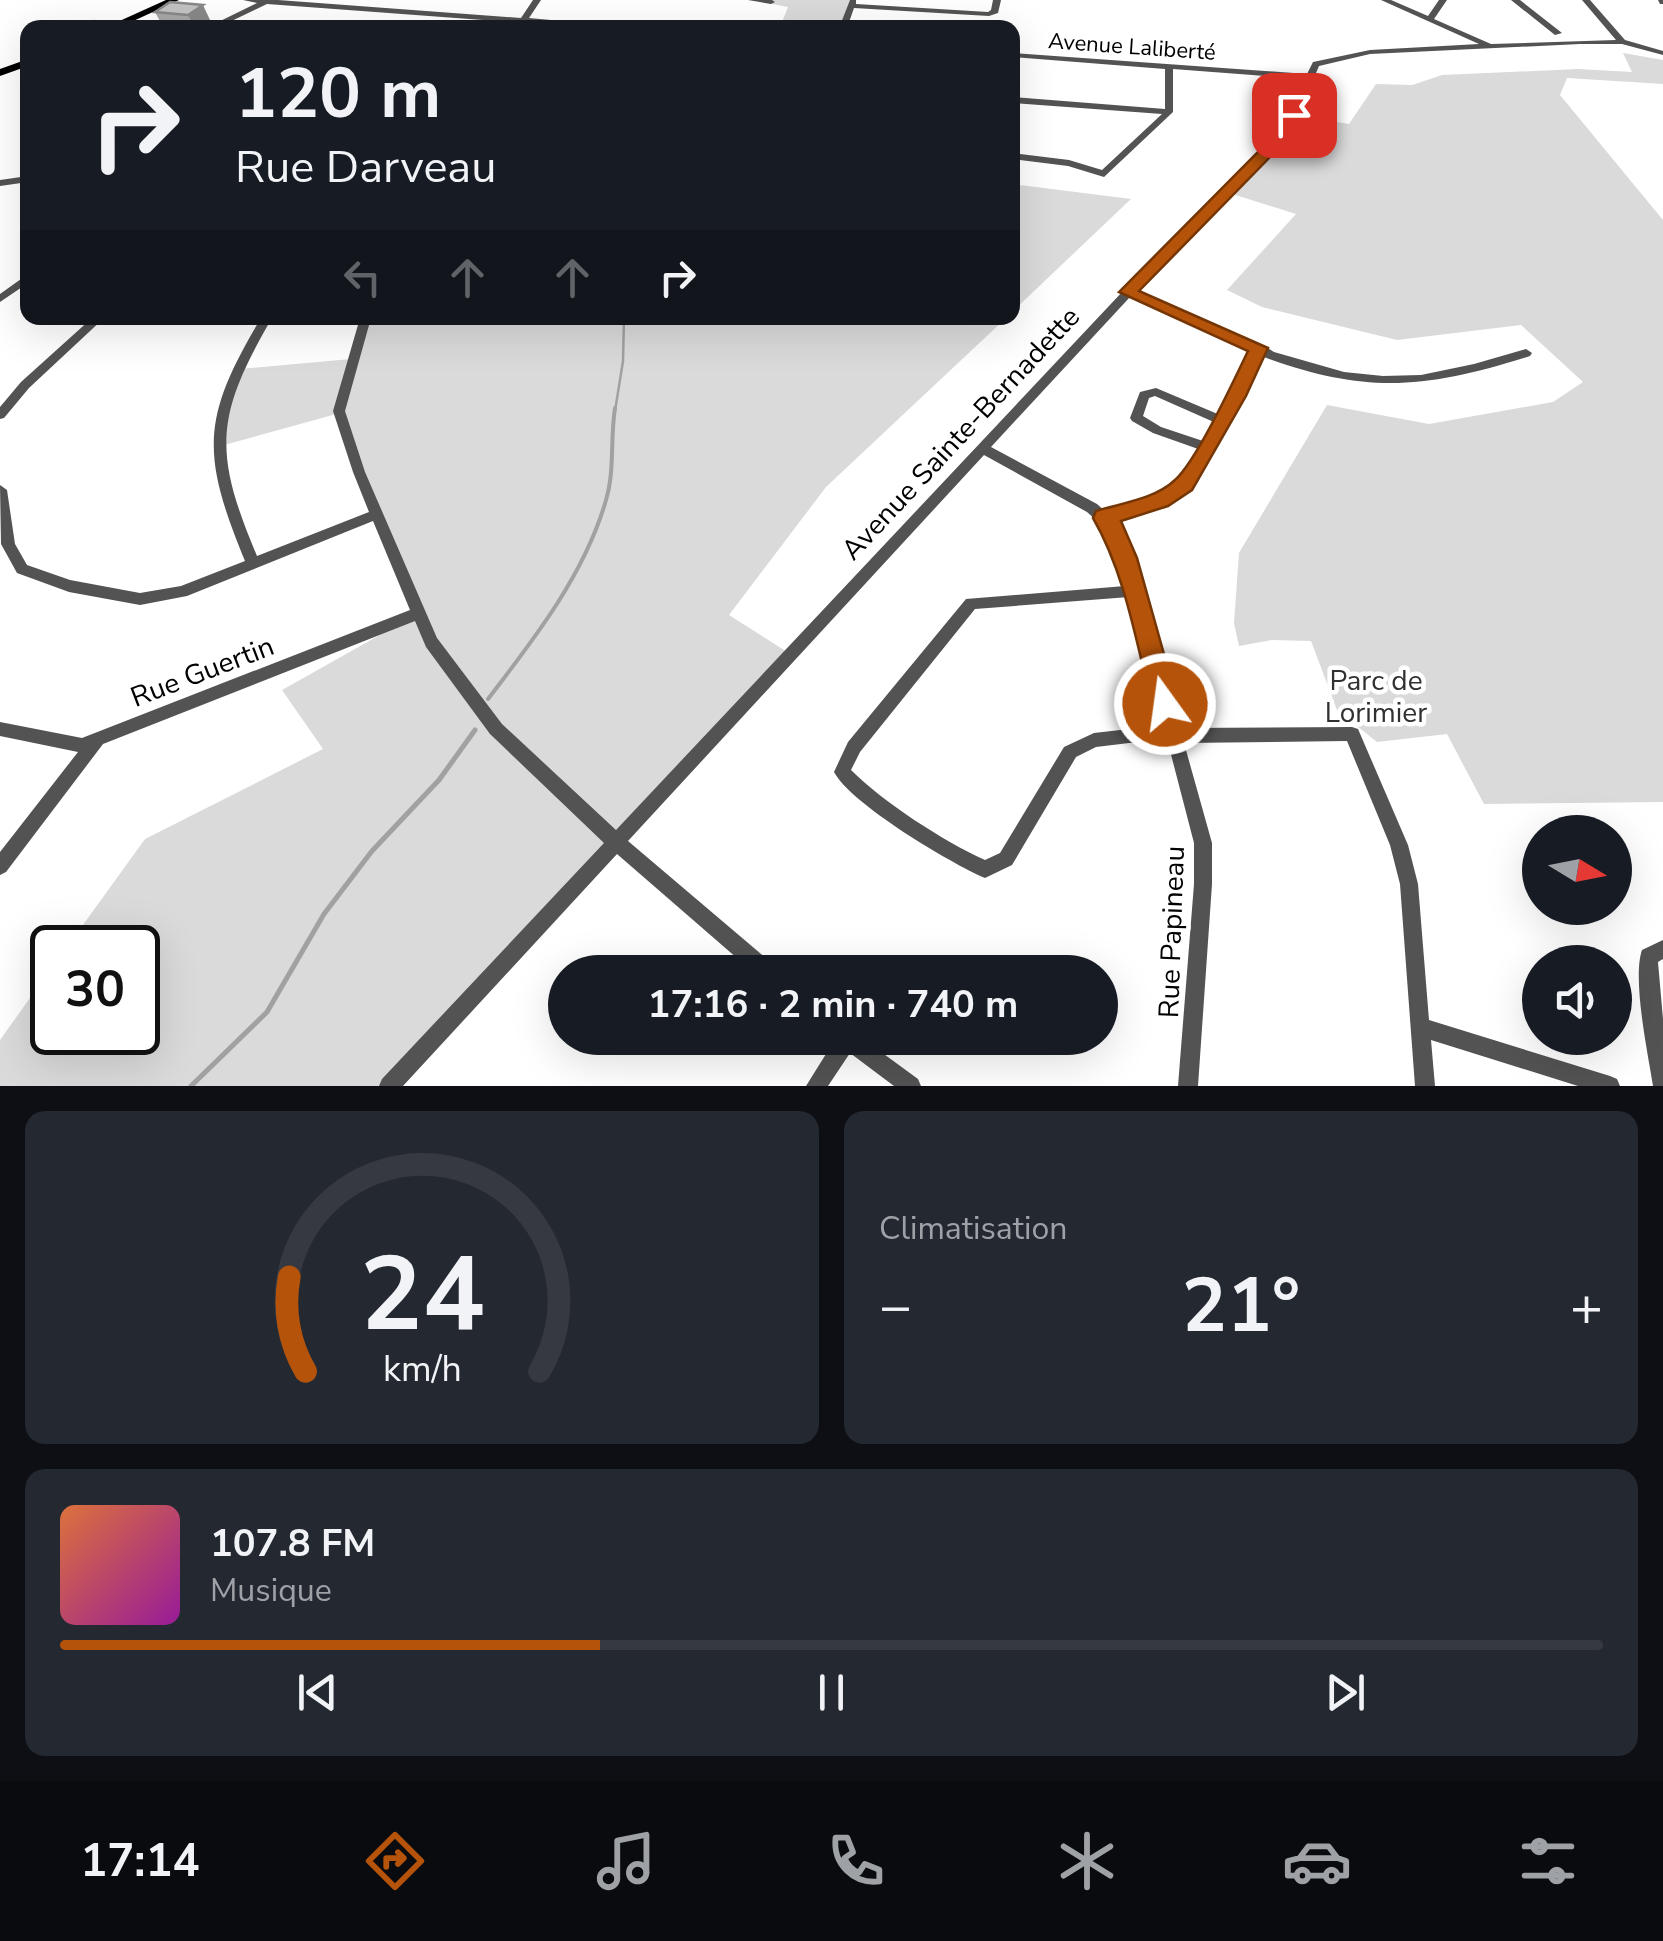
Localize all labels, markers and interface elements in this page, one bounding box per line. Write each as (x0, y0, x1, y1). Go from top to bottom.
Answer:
street label: Avenue Laliberté (1047, 26, 1217, 68)
text: 120 m (235, 46, 441, 142)
icon: right (70, 60, 200, 190)
pin (1252, 73, 1337, 158)
icon: arrive (1267, 88, 1322, 143)
text: Rue Darveau (235, 137, 496, 198)
icon: left (335, 250, 390, 305)
icon: ahead (440, 250, 495, 305)
icon: ahead (545, 250, 600, 305)
icon: right (650, 250, 705, 305)
street label: Avenue Sainte-Bernadette (833, 299, 1088, 569)
street label: Rue Guertin (125, 627, 279, 717)
position arrow (1113, 652, 1217, 756)
park label: Parc de Lorimier (1325, 662, 1427, 732)
north arrow (1522, 815, 1632, 925)
map controls (1522, 815, 1632, 1055)
street label: Rue Papineau (1150, 845, 1194, 1019)
speed limit sign: 30 (30, 925, 160, 1055)
button: sound (1522, 945, 1632, 1055)
text: 17:16 · 2 min · 740 m (648, 979, 1018, 1030)
text: Climatisation (879, 1207, 1067, 1250)
text: 24 (360, 1224, 484, 1366)
text: 21° (1182, 1255, 1300, 1357)
text: − (879, 1269, 912, 1344)
text: + (1570, 1269, 1603, 1344)
text: km/h (383, 1345, 461, 1394)
text: 107.8 FM (210, 1518, 375, 1569)
text: Musique (210, 1569, 332, 1612)
icon: previous (290, 1665, 345, 1720)
icon: pause (804, 1665, 859, 1720)
icon: next (1318, 1665, 1373, 1720)
icon: directions (360, 1826, 430, 1896)
icon: music (591, 1826, 661, 1896)
icon: phone (821, 1826, 891, 1896)
icon: climate (1052, 1826, 1122, 1896)
icon: car (1282, 1826, 1352, 1896)
icon: filters (1513, 1826, 1583, 1896)
text: 17:14 (80, 1831, 199, 1892)

